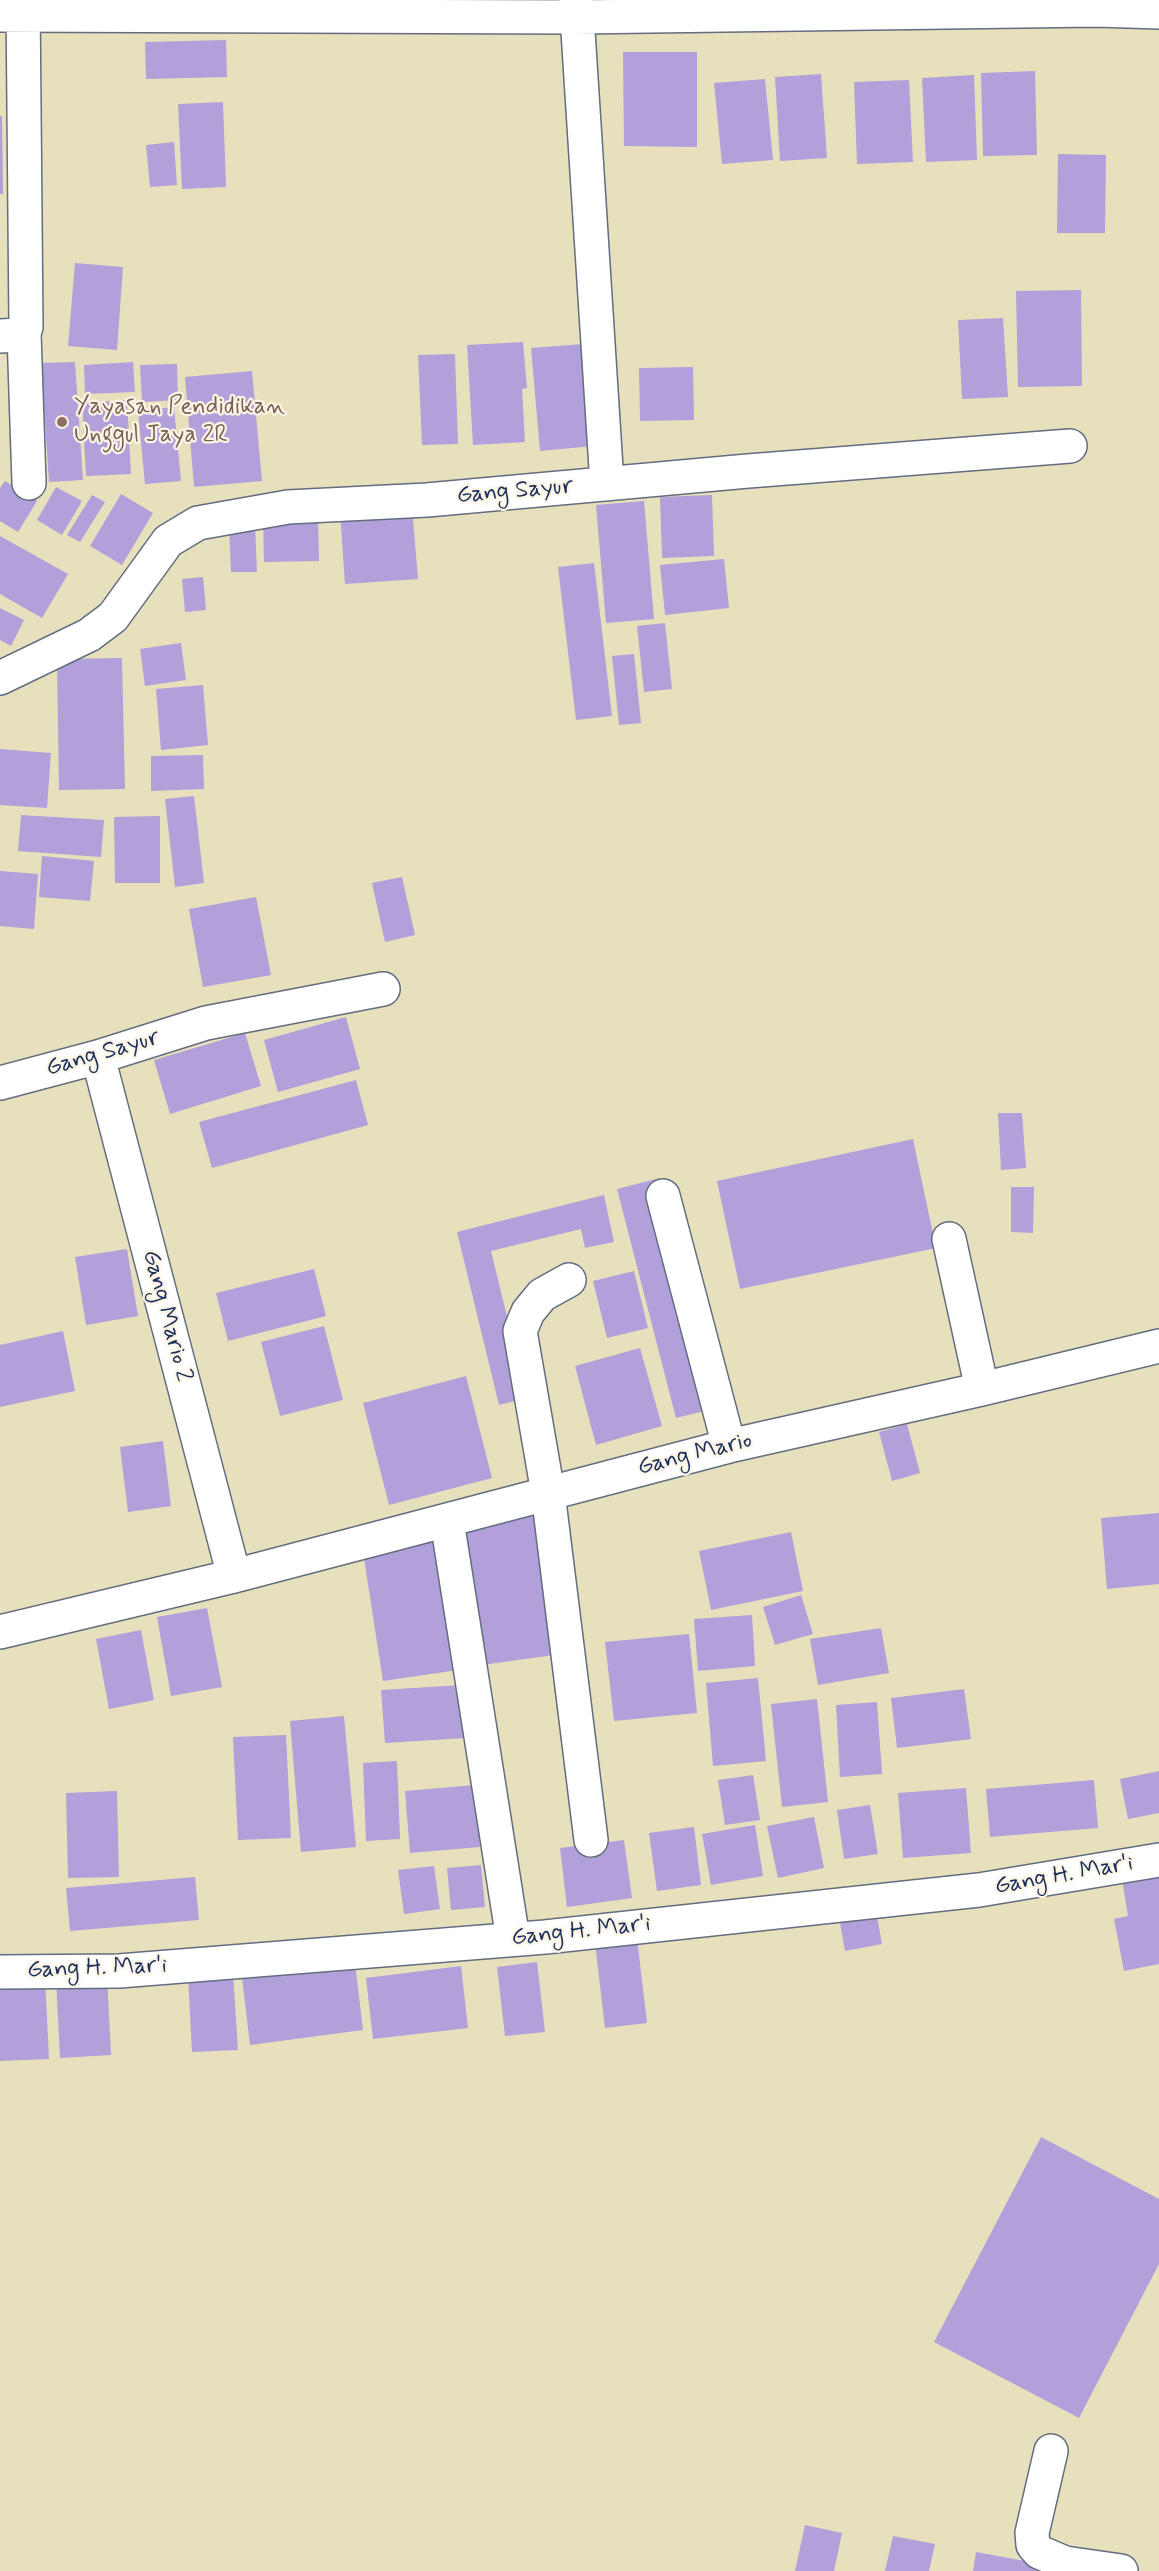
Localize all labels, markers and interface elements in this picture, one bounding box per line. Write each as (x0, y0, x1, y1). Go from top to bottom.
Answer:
place label: Yayasan Pendidikan Unggul Jaya 2R (74, 394, 285, 450)
marker: Yayasan Pendidikan Unggul Jaya 2R (55, 415, 69, 429)
street label: Gang Sayur (455, 473, 575, 511)
street label: Gang Sayur (43, 1024, 163, 1084)
street label: Gang Mario 2 (135, 1247, 197, 1385)
street label: Gang Mario (635, 1427, 755, 1483)
street label: Gang H. Mar'i (993, 1850, 1135, 1902)
street label: Gang H. Mar'i (510, 1910, 652, 1954)
street label: Gang H. Mar'i (27, 1952, 167, 1986)

